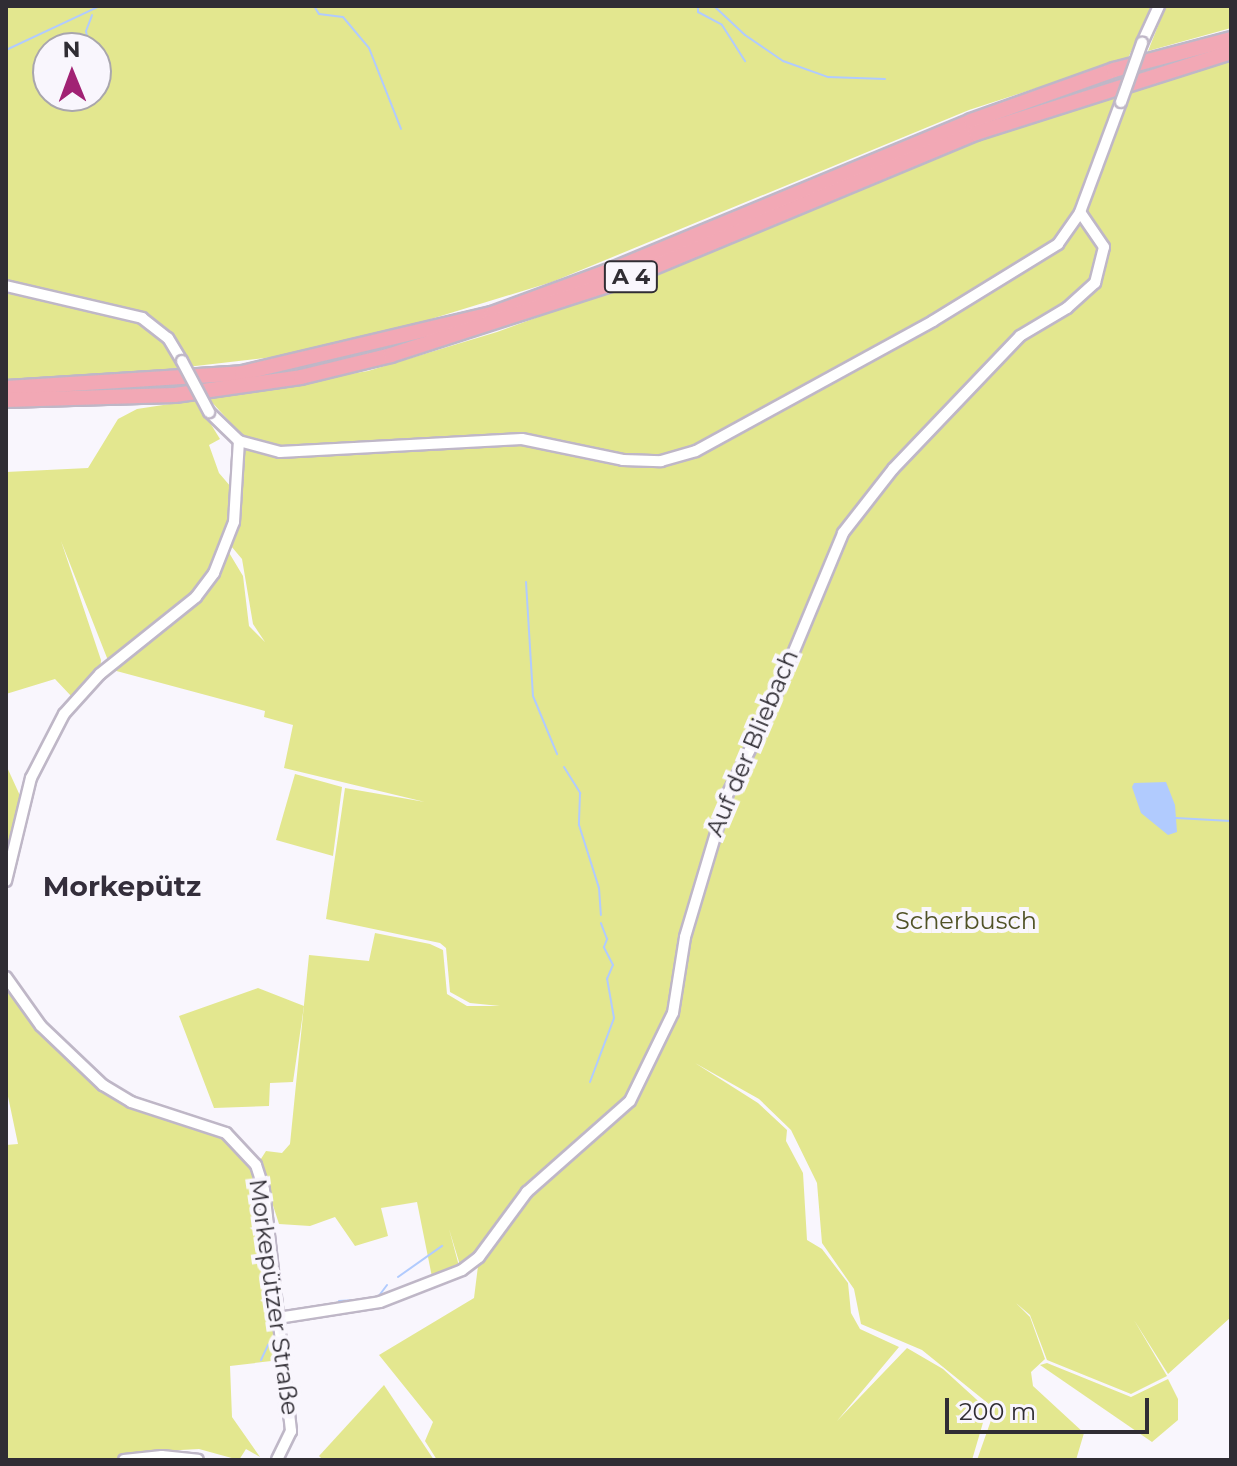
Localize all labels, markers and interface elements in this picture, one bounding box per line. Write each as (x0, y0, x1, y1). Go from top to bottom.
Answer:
north arrow (32, 32, 112, 112)
text: N (62, 36, 81, 63)
road number: A 4 (603, 259, 659, 295)
street label: Auf der Bliebach (700, 646, 804, 840)
district label: Morkepütz (43, 869, 201, 903)
park label: Scherbusch (895, 907, 1037, 935)
street label: Morkepützer Straße (243, 1177, 305, 1417)
scale bar (949, 1382, 1153, 1432)
text: 200 m (959, 1397, 1036, 1426)

